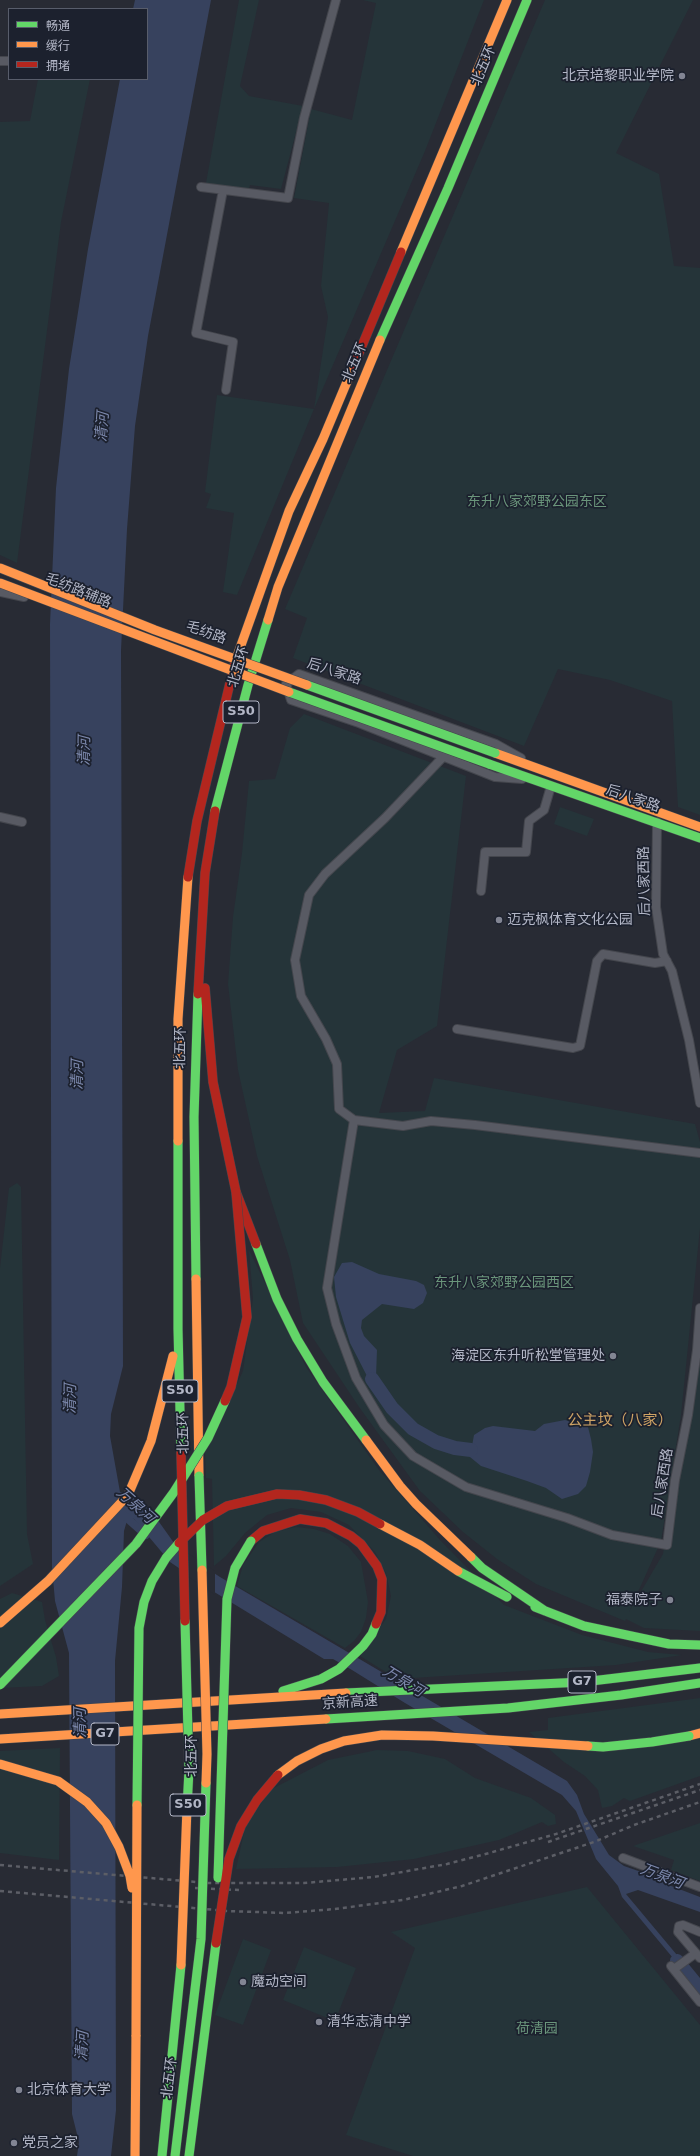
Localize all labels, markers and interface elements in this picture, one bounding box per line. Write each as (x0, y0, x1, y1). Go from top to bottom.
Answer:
legend (8, 8, 148, 80)
text: 畅通 (46, 19, 70, 33)
text: 缓行 (46, 39, 70, 53)
street label: 北五环 (468, 43, 500, 89)
text: 拥堵 (46, 59, 70, 73)
place label: 北京培黎职业学院 (562, 68, 674, 84)
marker: 北京培黎职业学院 (677, 71, 687, 81)
street label: 北五环 (339, 340, 371, 386)
water label: 清河 (93, 411, 113, 443)
park label: 东升八家郊野公园东区 (467, 494, 607, 510)
street label: 毛纺路辅路 (42, 570, 114, 612)
street label: 毛纺路 (183, 618, 229, 648)
street label: 北五环 (225, 644, 253, 690)
street label: 后八家路 (305, 655, 363, 689)
road number: S50 (223, 701, 259, 723)
water label: 清河 (76, 736, 94, 766)
street label: 后八家路 (604, 782, 662, 816)
street label: 后八家西路 (636, 846, 654, 916)
place label: 迈克枫体育文化公园 (507, 912, 633, 928)
marker: 迈克枫体育文化公园 (494, 915, 504, 925)
street label: 北五环 (172, 1027, 190, 1069)
water label: 清河 (69, 1060, 87, 1090)
park label: 东升八家郊野公园西区 (434, 1275, 574, 1291)
place label: 海淀区东升听松堂管理处 (451, 1348, 605, 1364)
marker: 海淀区东升听松堂管理处 (608, 1351, 618, 1361)
road number: S50 (162, 1380, 198, 1402)
water label: 清河 (62, 1384, 80, 1414)
street label: 北五环 (175, 1412, 193, 1454)
district label: 公主坟（八家） (568, 1412, 672, 1430)
street label: 后八家西路 (649, 1447, 677, 1519)
water label: 万泉河 (112, 1484, 158, 1528)
place label: 福泰院子 (606, 1592, 662, 1608)
marker: 福泰院子 (665, 1595, 675, 1605)
water label: 万泉河 (379, 1663, 427, 1701)
road number: G7 (568, 1671, 596, 1693)
street label: 京新高速 (321, 1693, 379, 1713)
water label: 清河 (72, 1708, 90, 1738)
road number: G7 (91, 1723, 119, 1745)
street label: 北五环 (184, 1735, 200, 1777)
road number: S50 (170, 1794, 206, 1816)
water label: 万泉河 (638, 1861, 686, 1893)
place label: 魔动空间 (251, 1974, 307, 1990)
marker: 魔动空间 (238, 1977, 248, 1987)
place label: 清华志清中学 (327, 2014, 411, 2030)
marker: 清华志清中学 (314, 2017, 324, 2027)
park label: 荷清园 (516, 2021, 558, 2037)
water label: 清河 (73, 2031, 93, 2061)
street label: 北五环 (159, 2056, 181, 2100)
place label: 北京体育大学 (27, 2082, 111, 2098)
marker: 北京体育大学 (14, 2085, 24, 2095)
place label: 党员之家 (22, 2135, 78, 2151)
marker: 党员之家 (9, 2138, 19, 2148)

